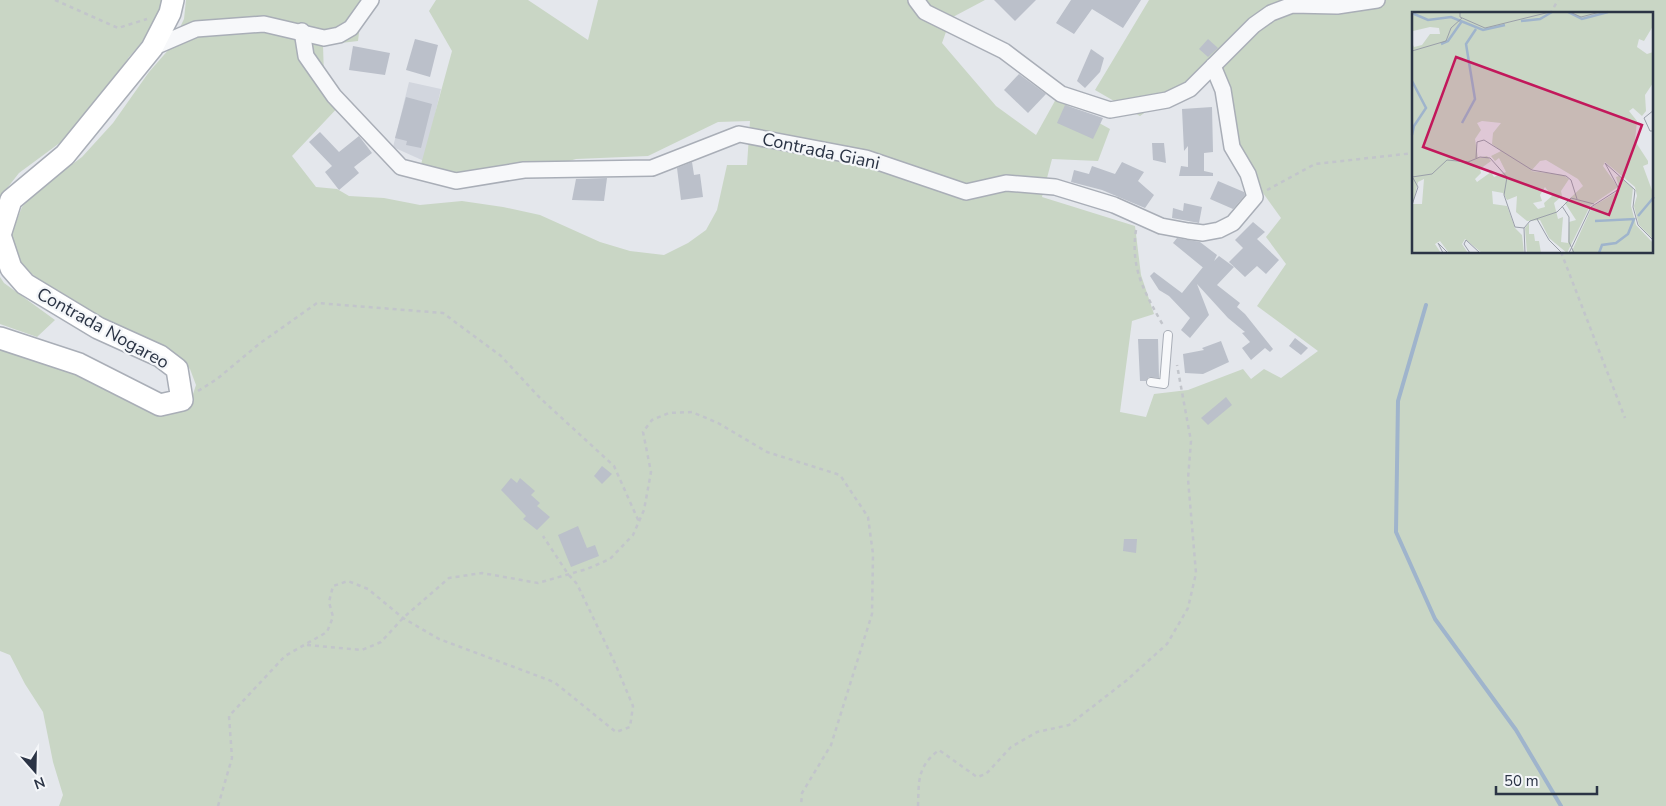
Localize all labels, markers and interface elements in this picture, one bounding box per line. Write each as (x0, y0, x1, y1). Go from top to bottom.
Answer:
inset map (1412, 12, 1654, 254)
street label: Contrada Giani (760, 127, 882, 175)
street label: Contrada Nogareo (33, 282, 173, 374)
north arrow (10, 746, 60, 796)
scale bar (1496, 764, 1597, 796)
text: 50 m (1504, 771, 1539, 791)
text: N (31, 772, 47, 793)

